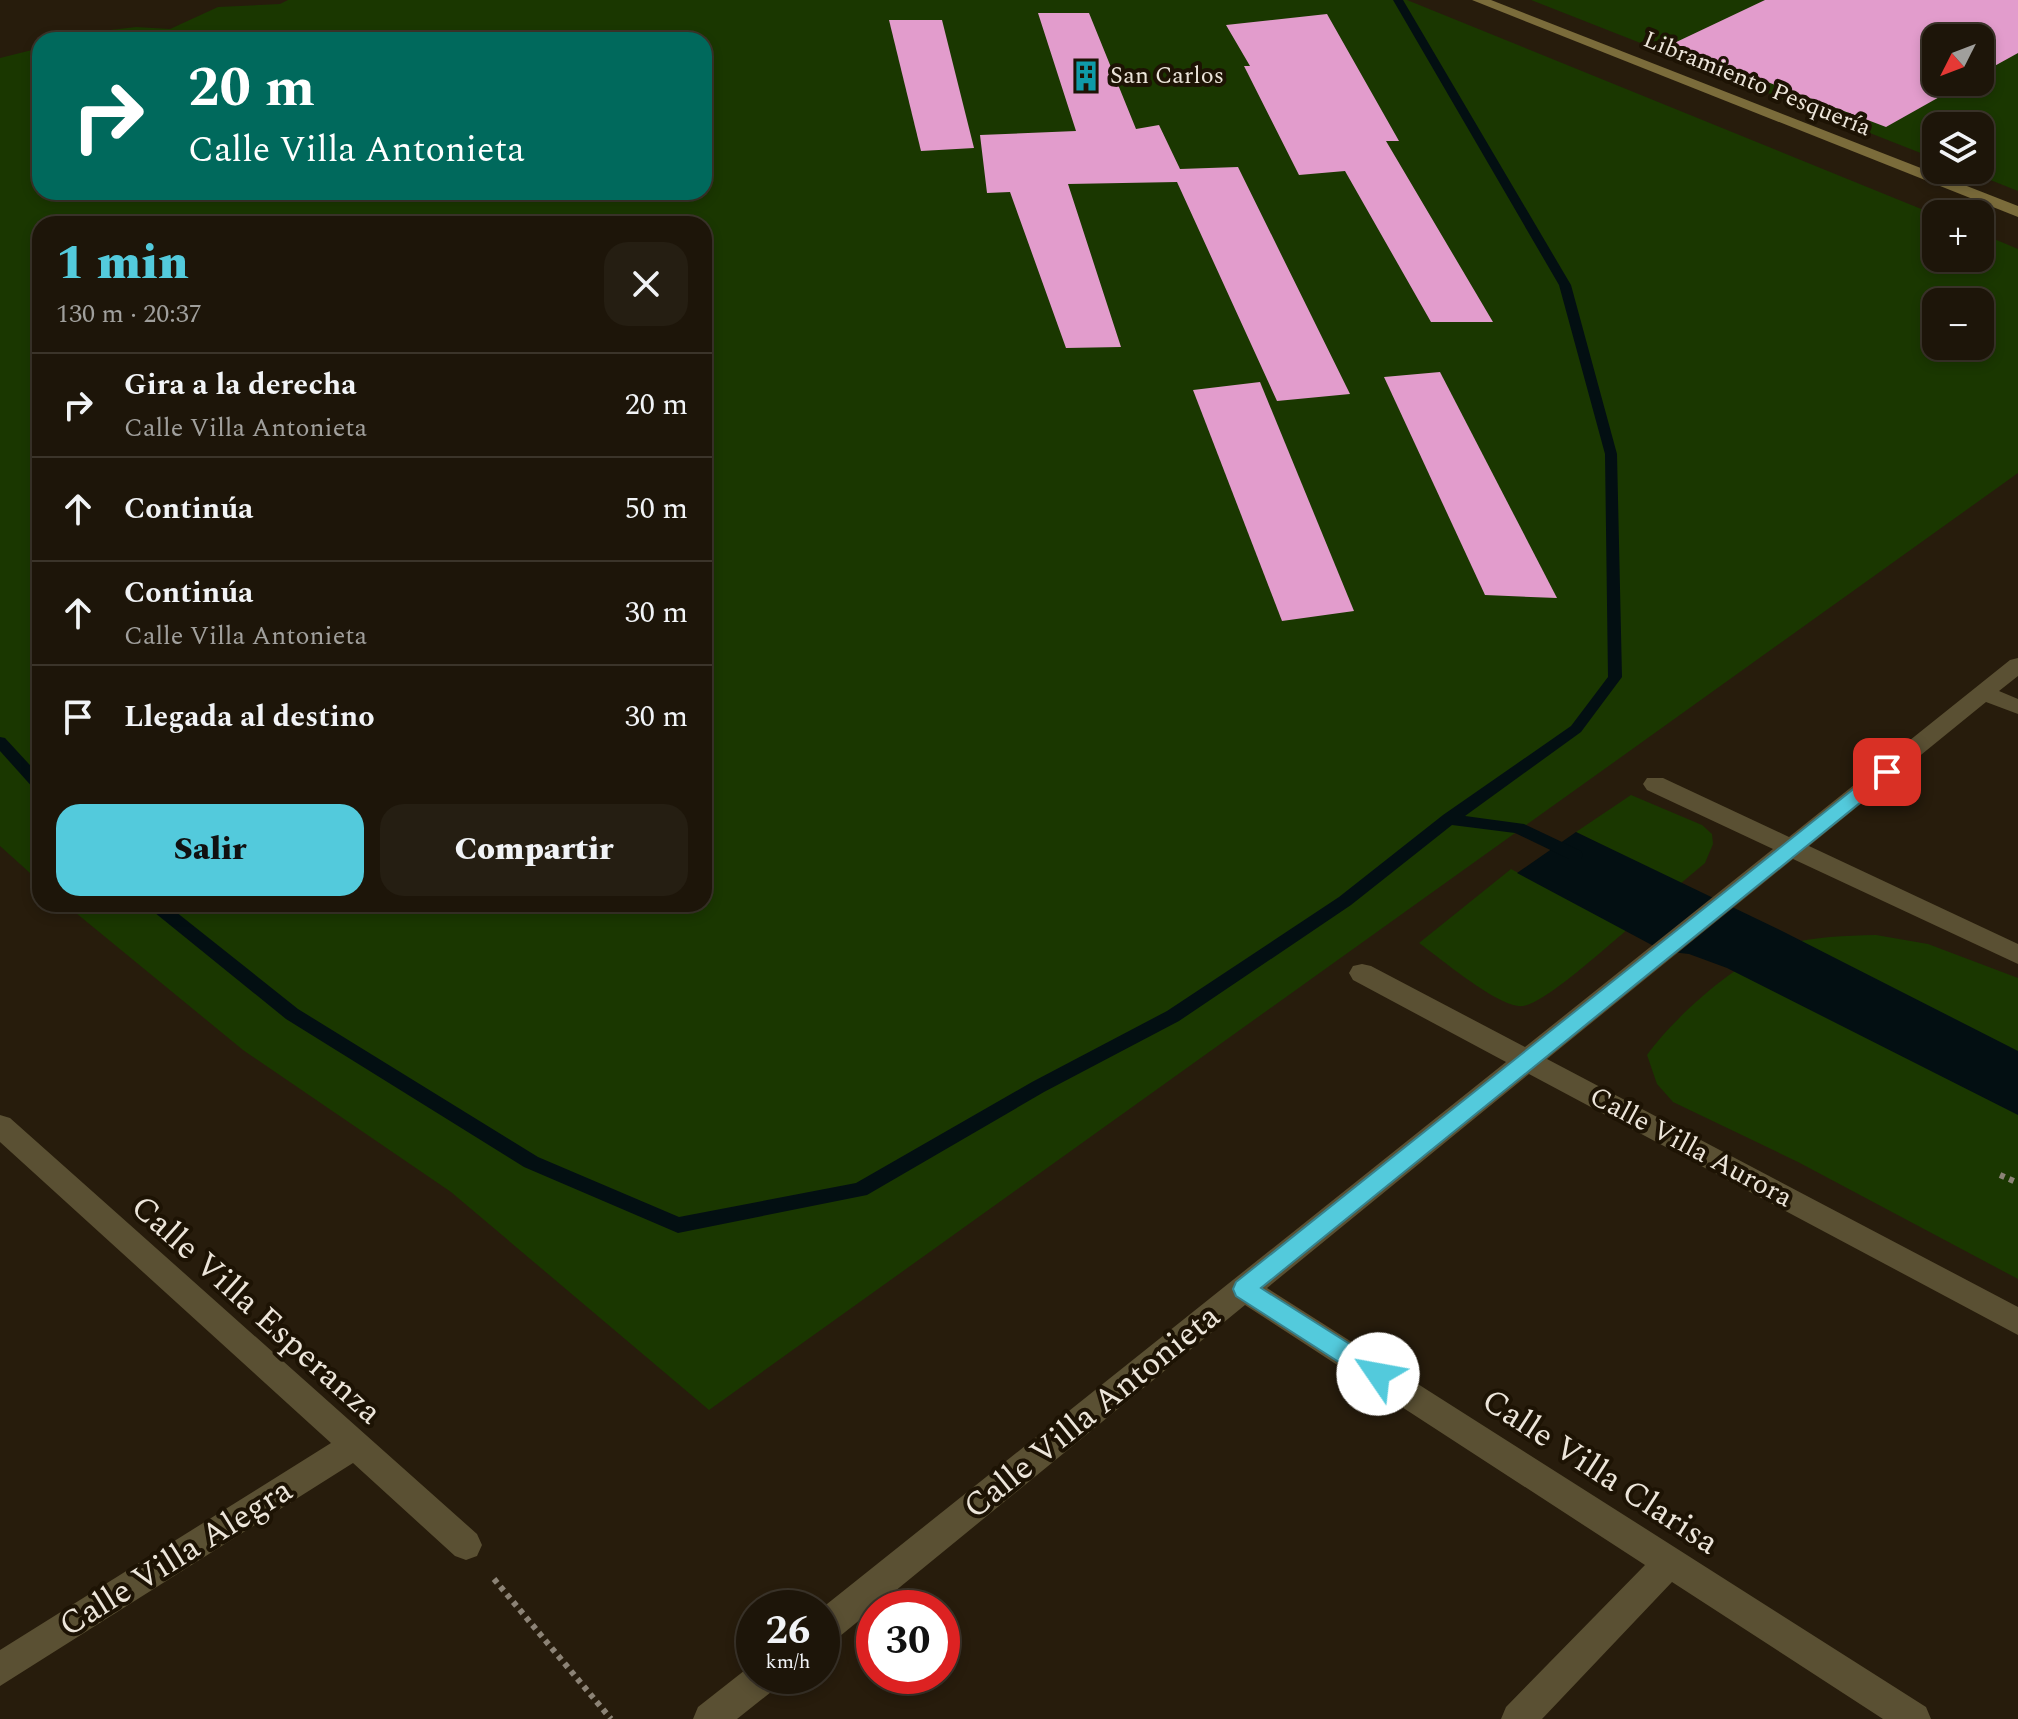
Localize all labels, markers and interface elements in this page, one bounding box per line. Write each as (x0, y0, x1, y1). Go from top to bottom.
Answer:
street label: Libramiento Pesquería (1638, 22, 1877, 146)
north arrow (1922, 24, 1994, 96)
map controls (1922, 24, 1994, 360)
text: 20 m (188, 46, 315, 131)
place label: San Carlos (1110, 58, 1224, 94)
building icon: San Carlos (1069, 59, 1103, 93)
icon: right (56, 64, 160, 168)
button: layers (1922, 112, 1994, 184)
text: Calle Villa Antonieta (188, 123, 525, 178)
button: + (1922, 200, 1994, 272)
text: 1 min (56, 227, 189, 300)
button: close (604, 242, 688, 326)
button: − (1922, 288, 1994, 360)
text: 130 m · 20:37 (56, 294, 202, 334)
text: Gira a la derecha (124, 362, 357, 408)
text: 20 m (625, 382, 688, 428)
icon: right (56, 383, 100, 427)
text: Calle Villa Antonieta (124, 408, 367, 448)
text: Continúa (124, 486, 254, 532)
text: 50 m (625, 486, 688, 532)
icon: ahead (56, 487, 100, 531)
text: Continúa (124, 570, 254, 616)
text: 30 m (625, 590, 688, 636)
icon: ahead (56, 591, 100, 635)
text: Calle Villa Antonieta (124, 616, 367, 656)
text: Llegada al destino (124, 694, 375, 740)
text: 30 m (625, 694, 688, 740)
icon: arrive (56, 695, 100, 739)
pin (1853, 738, 1921, 806)
icon: arrive (1865, 750, 1909, 794)
button: Salir (56, 804, 364, 896)
button: Compartir (380, 804, 688, 896)
street label: Calle Villa Aurora (1582, 1075, 1801, 1219)
street label: Calle Villa Esperanza (119, 1183, 394, 1438)
street label: Calle Villa Antonieta (952, 1291, 1232, 1532)
position arrow (1336, 1332, 1420, 1416)
street label: Calle Villa Clarisa (1471, 1376, 1729, 1569)
street label: Calle Villa Alegra (49, 1465, 303, 1651)
speed limit sign: 30 (856, 1590, 960, 1694)
text: 26 (766, 1601, 810, 1662)
text: km/h (766, 1647, 811, 1677)

